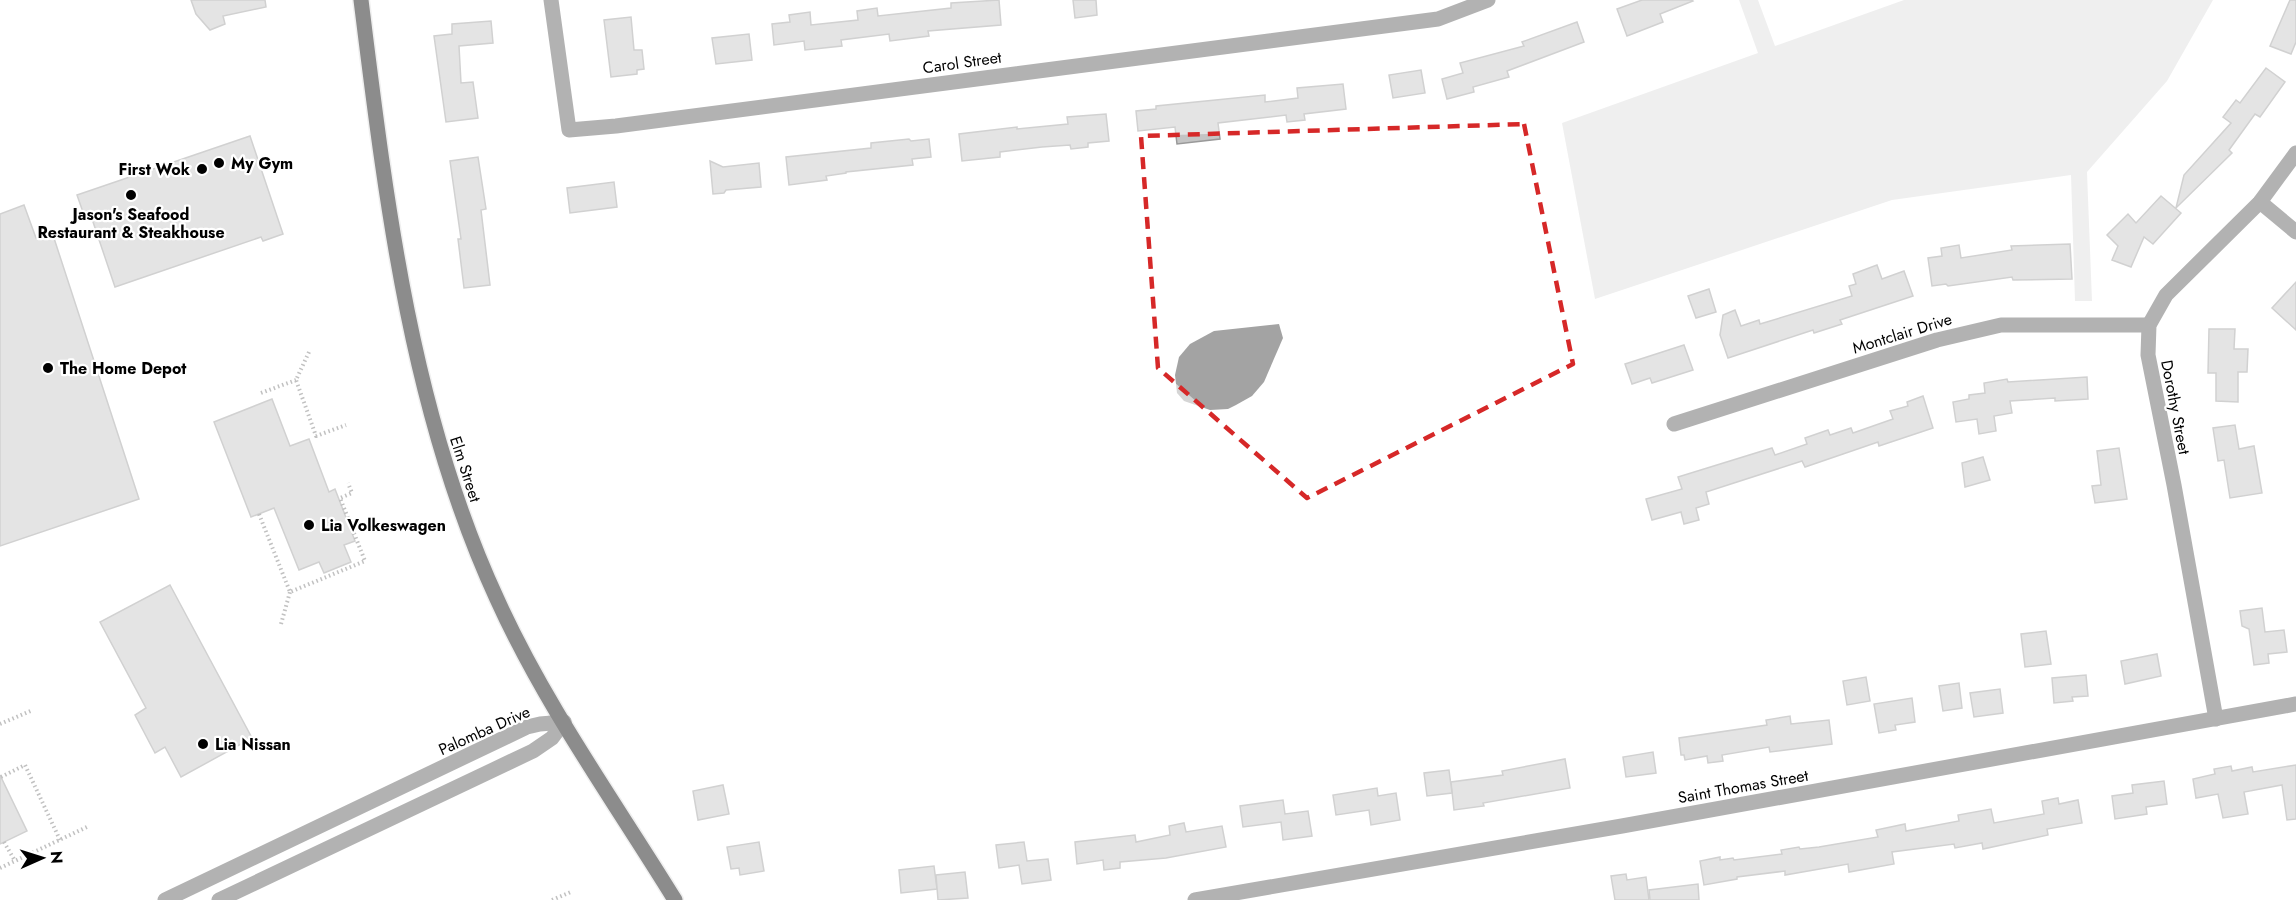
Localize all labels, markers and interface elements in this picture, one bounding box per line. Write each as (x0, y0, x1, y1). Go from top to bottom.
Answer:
street label: Carol Street (921, 46, 1003, 79)
place label: My Gym (231, 152, 293, 175)
marker: My Gym (212, 156, 226, 170)
place label: First Wok (119, 158, 191, 181)
marker: First Wok (195, 162, 209, 176)
marker: Jason's Seafood Restaurant & Steakhouse (124, 188, 138, 202)
place label: Jason's Seafood Restaurant & Steakhouse (37, 203, 225, 244)
street label: Montclair Drive (1850, 307, 1955, 360)
place label: The Home Depot (60, 357, 187, 380)
street label: Dorothy Street (2155, 358, 2196, 456)
marker: The Home Depot (41, 361, 55, 375)
street label: Elm Street (444, 433, 487, 505)
place label: Lia Volkeswagen (321, 514, 446, 537)
marker: Lia Volkeswagen (302, 518, 316, 532)
street label: Palomba Drive (435, 700, 534, 761)
place label: Lia Nissan (215, 733, 291, 756)
marker: Lia Nissan (196, 737, 210, 751)
street label: Saint Thomas Street (1676, 764, 1810, 809)
north arrow (12, 828, 72, 888)
text: N (45, 850, 68, 864)

